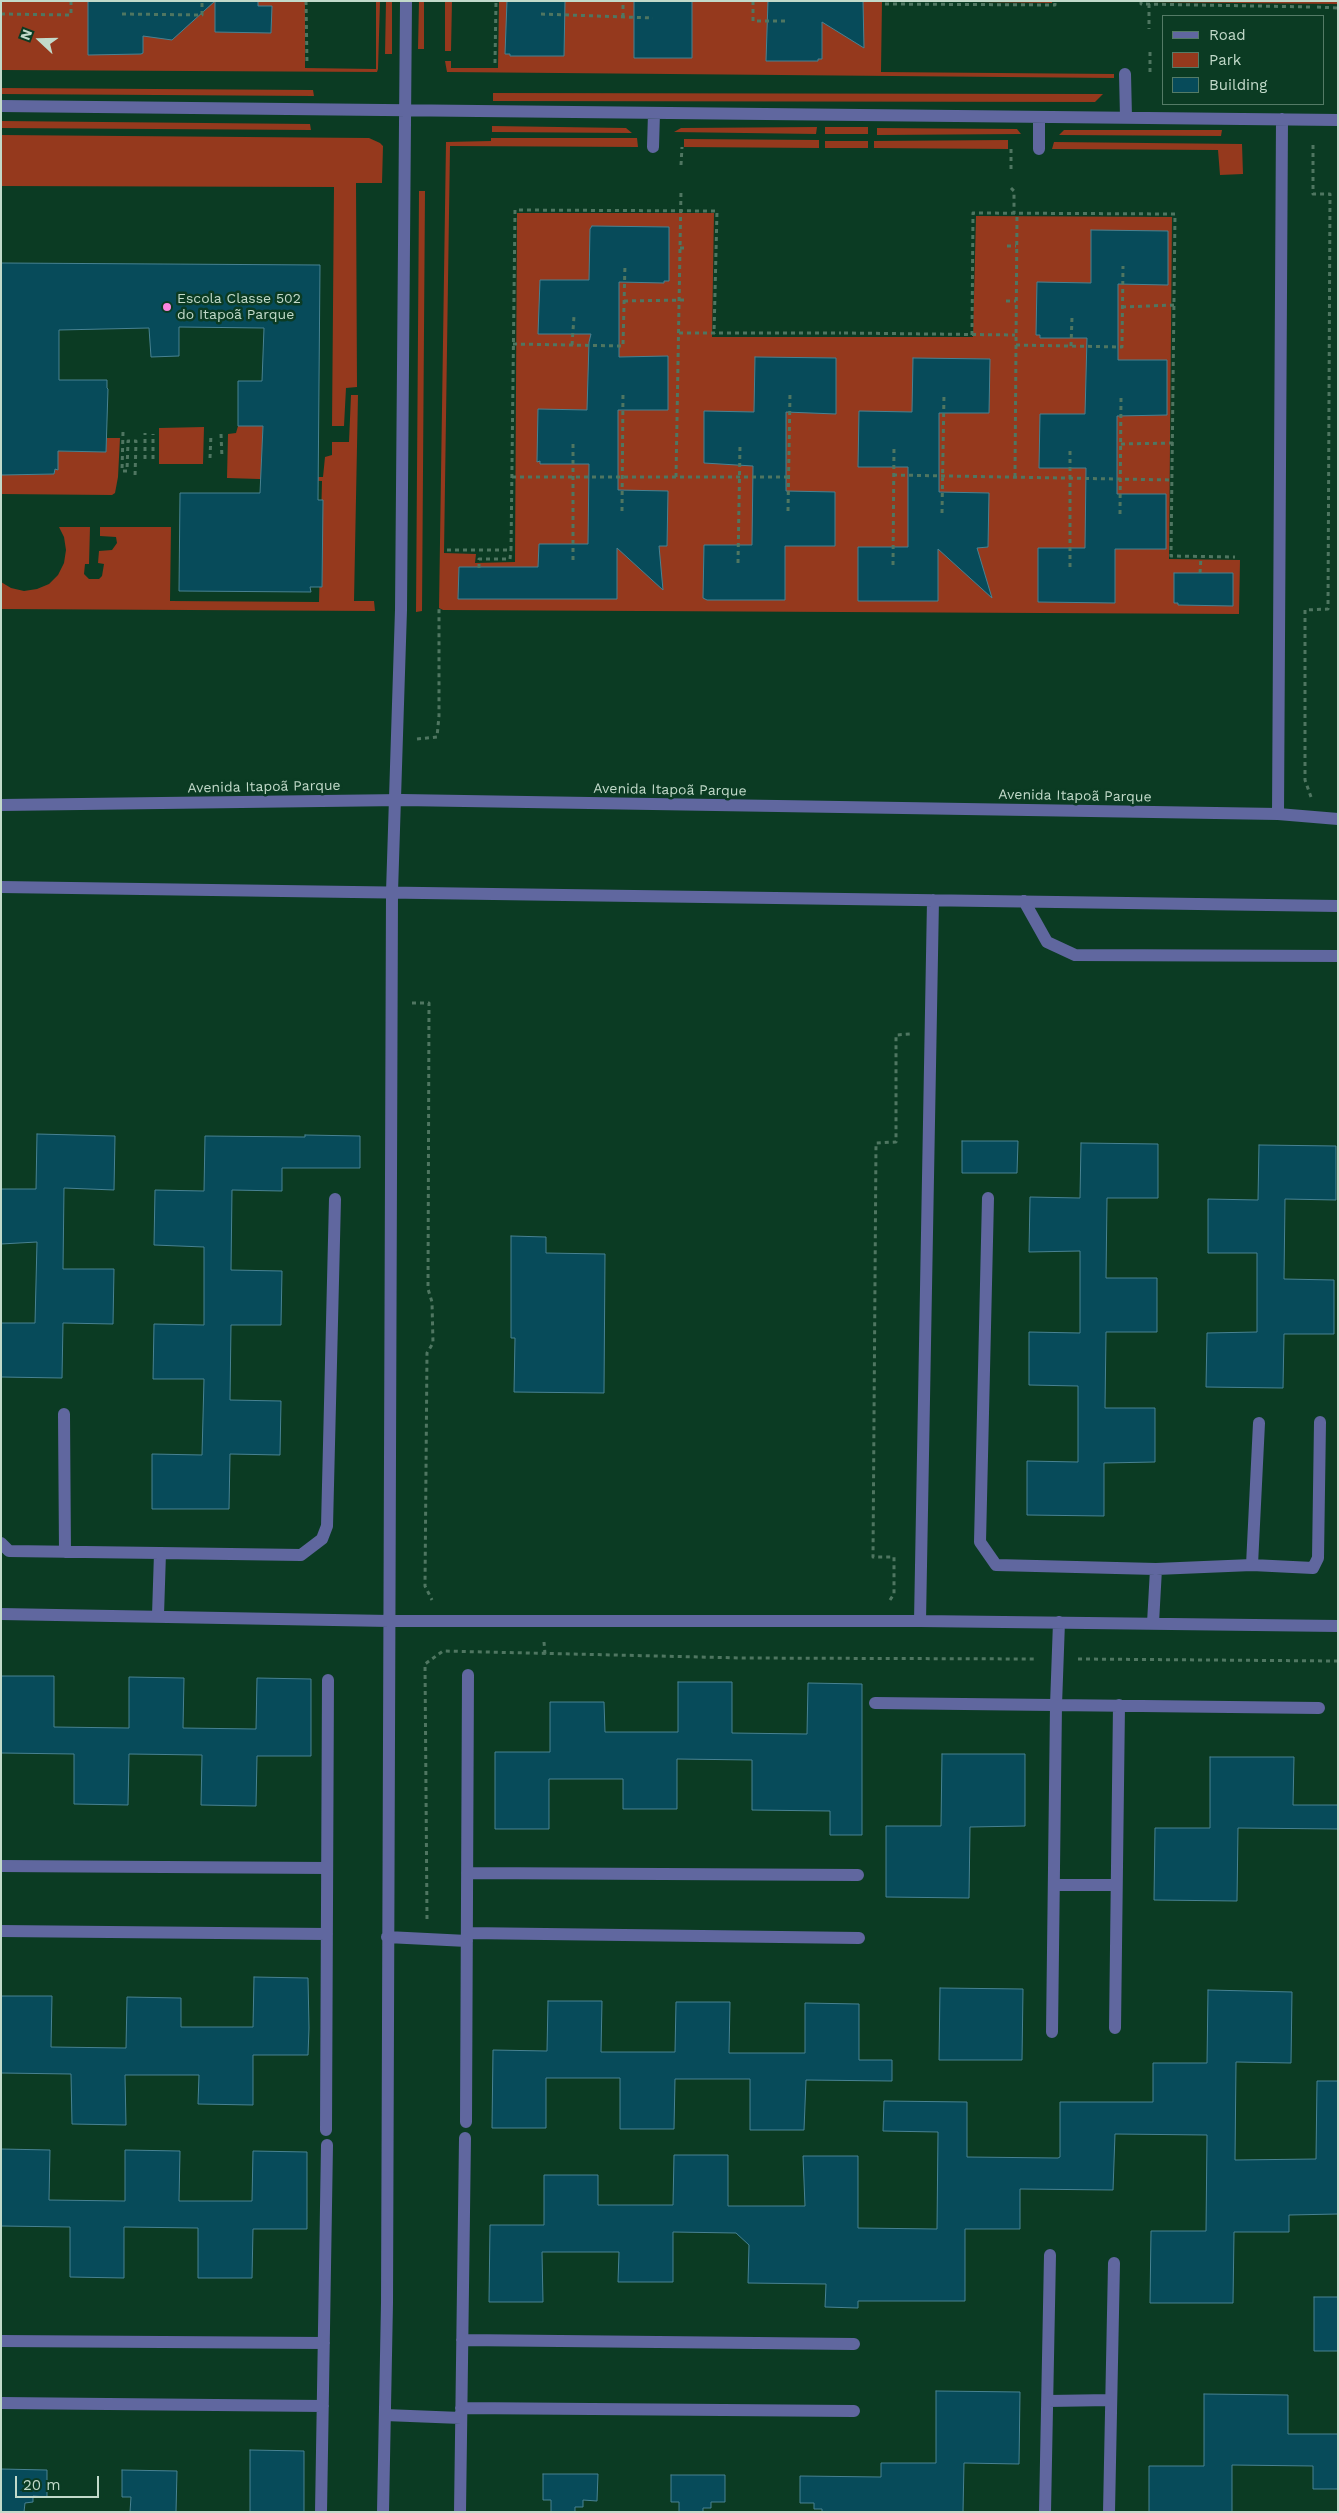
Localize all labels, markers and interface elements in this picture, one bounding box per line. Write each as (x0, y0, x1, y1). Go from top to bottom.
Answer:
north arrow (15, 15, 65, 65)
legend (1162, 15, 1324, 105)
text: Road (1209, 26, 1246, 44)
text: N (17, 27, 35, 42)
text: Park (1209, 51, 1241, 69)
text: Building (1209, 76, 1267, 94)
place label: Escola Classe 502 do Itapoã Parque (177, 291, 301, 324)
marker: Escola Classe 502 do Itapoã Parque (161, 301, 173, 313)
street label: Avenida Itapoã Parque (187, 777, 341, 797)
street label: Avenida Itapoã Parque (593, 780, 747, 800)
street label: Avenida Itapoã Parque (998, 786, 1152, 806)
scale bar (18, 2466, 101, 2498)
text: 20 m (23, 2476, 61, 2494)

